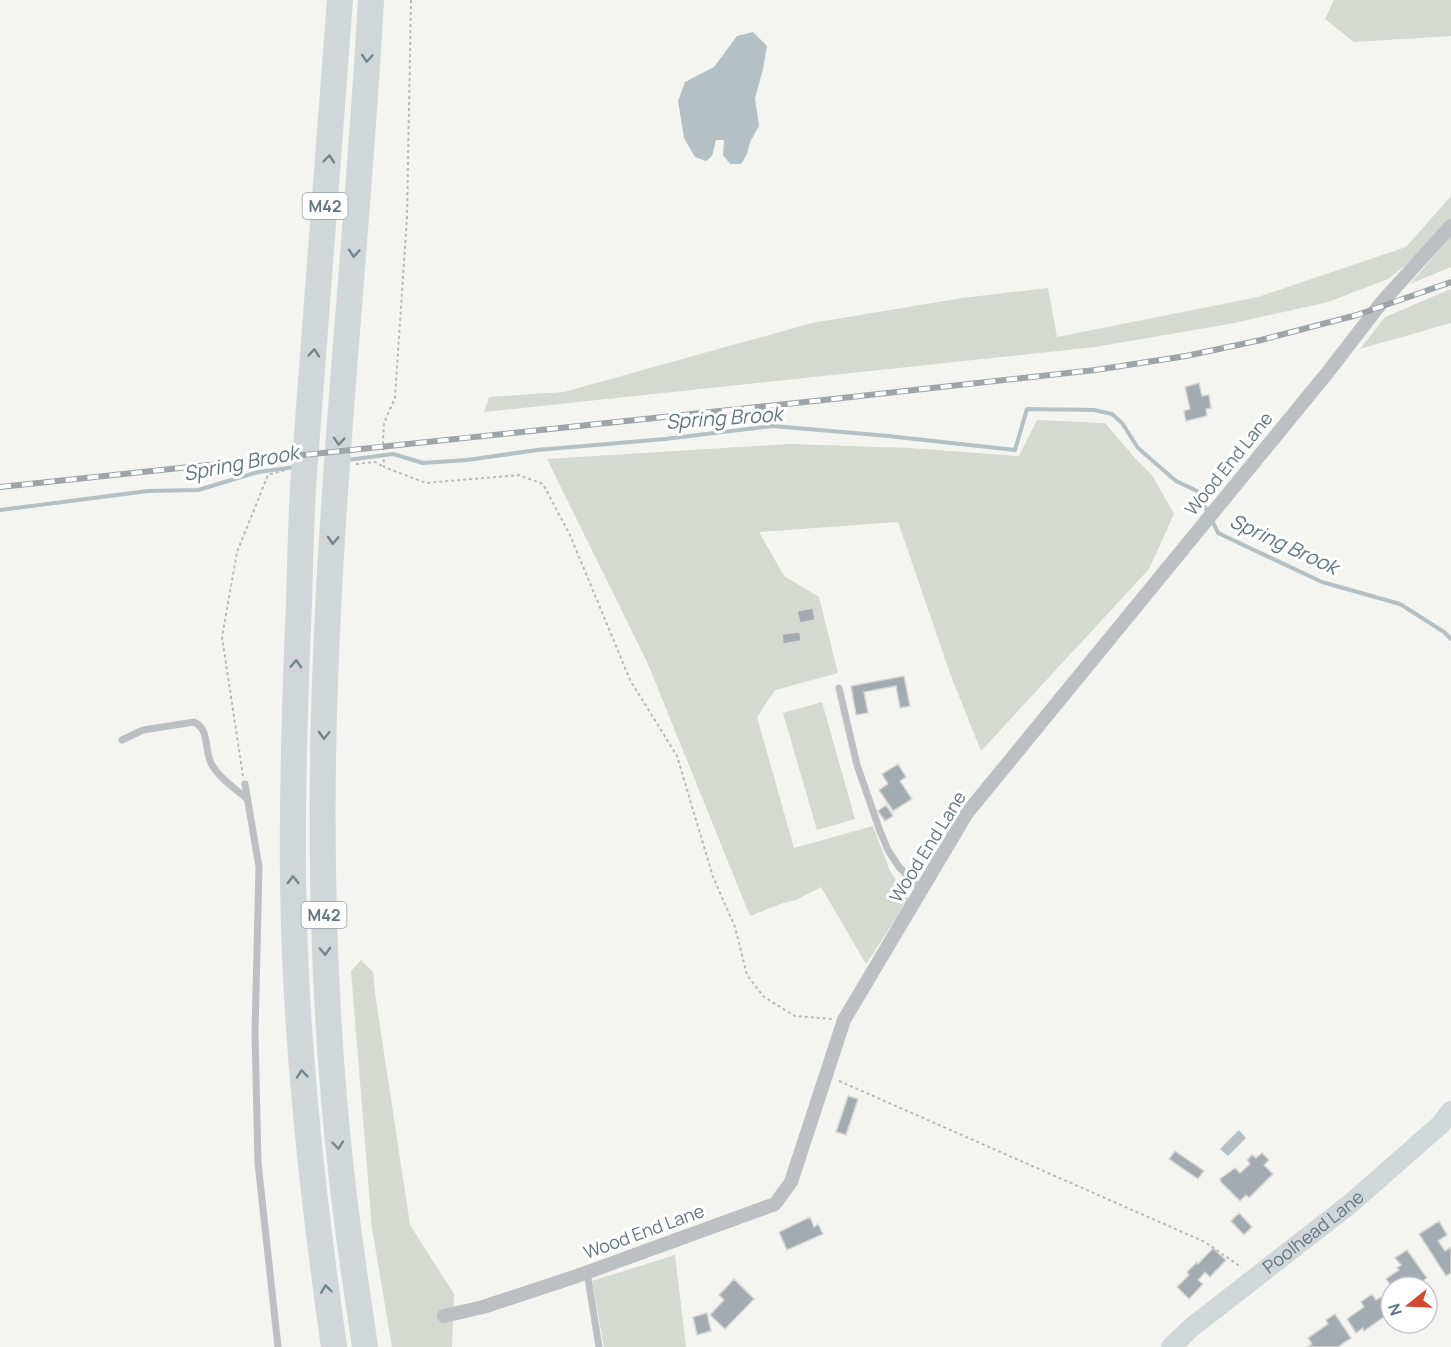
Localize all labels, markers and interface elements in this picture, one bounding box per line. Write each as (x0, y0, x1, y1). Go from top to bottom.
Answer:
one-way arrow (361, 54, 374, 63)
one-way arrow (322, 154, 335, 164)
road number: M42 (302, 193, 348, 219)
one-way arrow (348, 248, 361, 257)
one-way arrow (307, 349, 320, 358)
water label: Spring Brook (665, 400, 786, 435)
street label: Wood End Lane (1179, 407, 1277, 520)
one-way arrow (333, 437, 346, 446)
water label: Spring Brook (181, 438, 304, 487)
water label: Spring Brook (1226, 507, 1346, 582)
one-way arrow (327, 536, 340, 545)
one-way arrow (290, 660, 303, 669)
one-way arrow (317, 730, 330, 739)
street label: Wood End Lane (883, 786, 971, 907)
one-way arrow (287, 875, 299, 884)
road number: M42 (302, 902, 346, 928)
one-way arrow (319, 946, 332, 955)
one-way arrow (296, 1070, 309, 1079)
one-way arrow (331, 1141, 344, 1150)
street label: Poolhead Lane (1257, 1184, 1368, 1279)
street label: Wood End Lane (580, 1198, 707, 1264)
north arrow (1379, 1275, 1439, 1335)
one-way arrow (320, 1284, 332, 1294)
text: N (1382, 1301, 1407, 1319)

